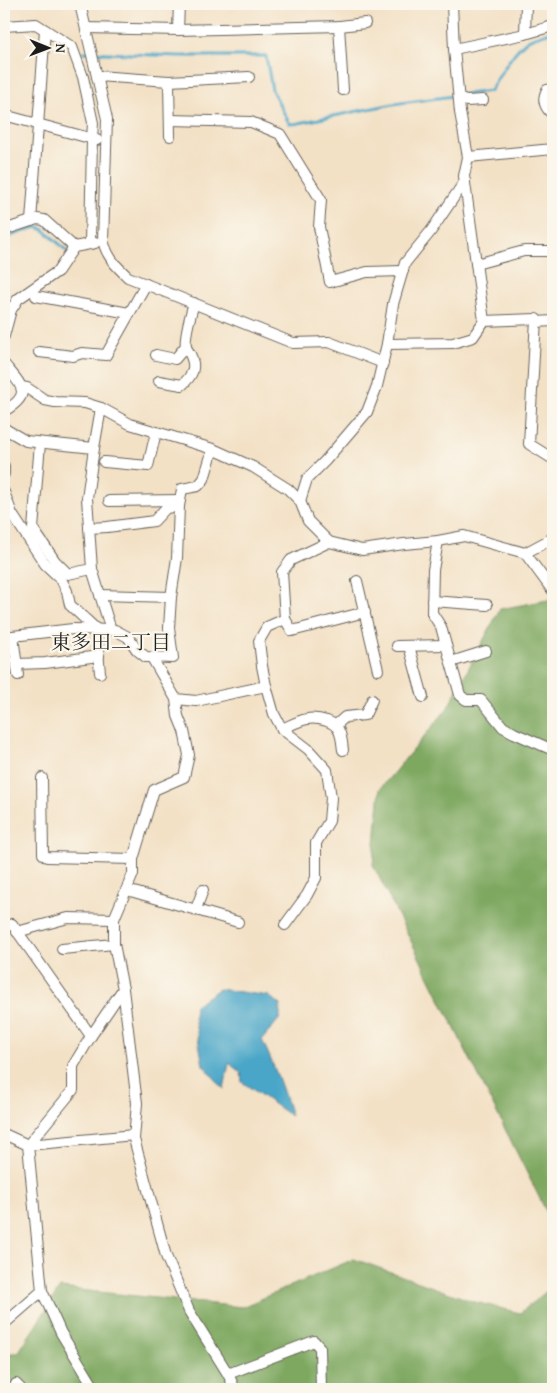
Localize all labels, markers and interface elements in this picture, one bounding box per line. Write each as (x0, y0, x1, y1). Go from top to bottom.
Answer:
north arrow (22, 22, 72, 72)
text: N (51, 43, 71, 54)
district label: 東多田二丁目 (51, 627, 171, 656)

